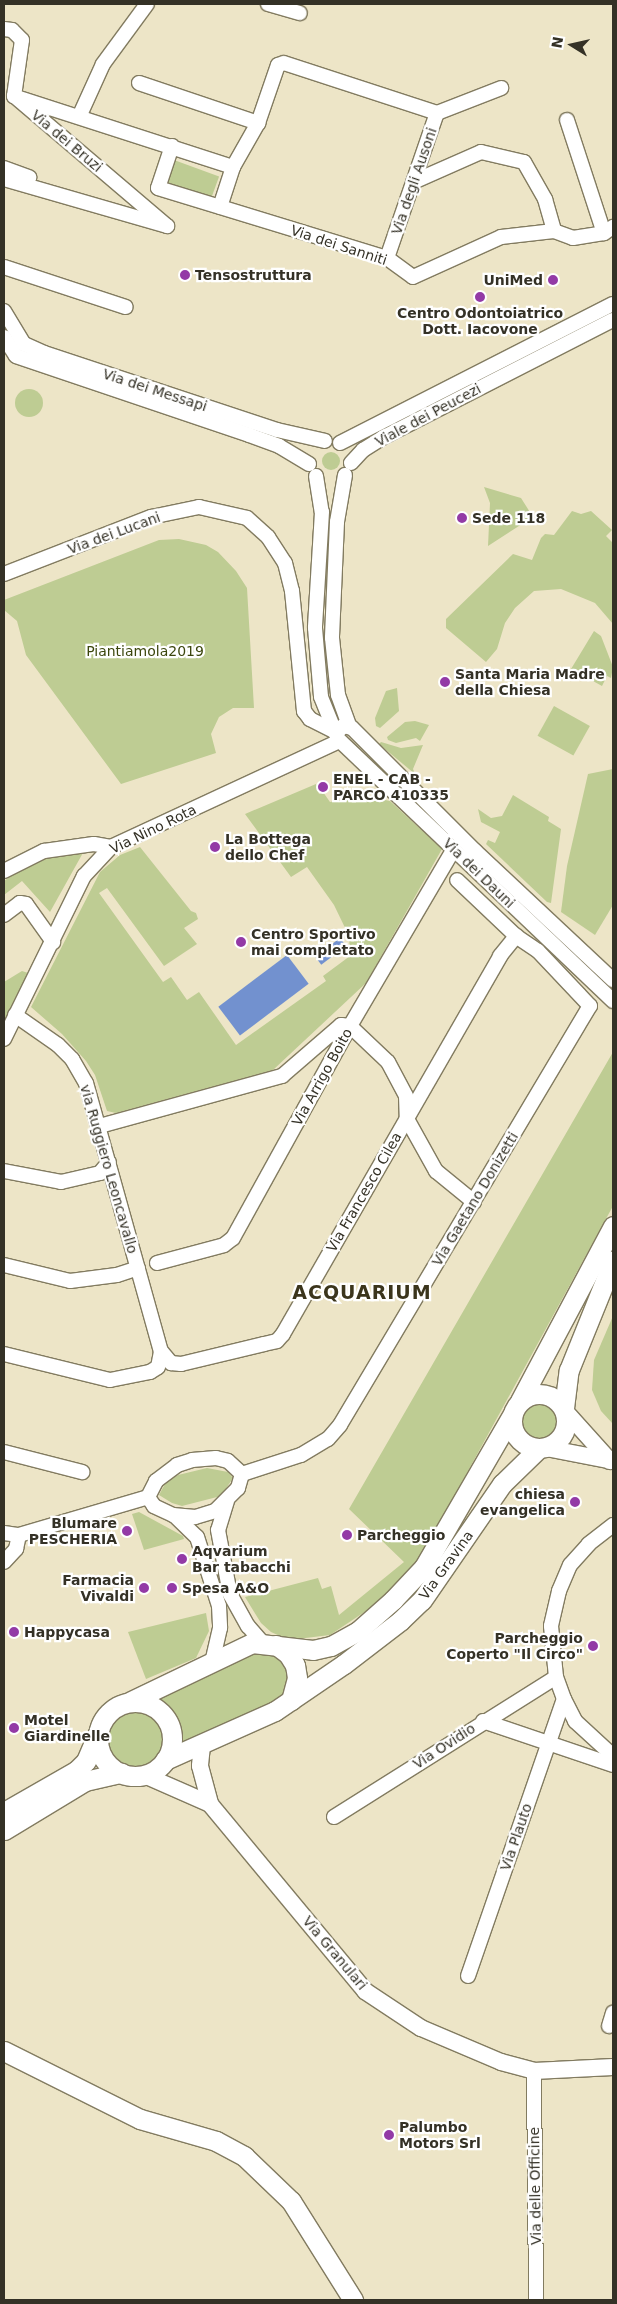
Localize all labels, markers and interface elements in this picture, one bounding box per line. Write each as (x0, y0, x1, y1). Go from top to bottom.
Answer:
north arrow (547, 20, 597, 70)
text: N (548, 35, 566, 50)
street label: Via dei Bruzi (28, 106, 106, 176)
street label: Via degli Ausoni (388, 125, 440, 237)
street label: Via dei Sanniti (289, 221, 389, 269)
place label: Tensostruttura (195, 267, 312, 283)
marker: Tensostruttura (179, 269, 191, 281)
place label: UniMed (483, 272, 543, 288)
marker: UniMed (547, 274, 559, 286)
marker: Centro Odontoiatrico Dott. Iacovone (474, 291, 486, 303)
place label: Centro Odontoiatrico Dott. Iacovone (397, 305, 563, 338)
street label: Via dei Messapi (101, 365, 209, 415)
street label: Viale dei Peucezi (372, 380, 484, 450)
street label: Via dei Lucani (65, 508, 163, 558)
place label: Sede 118 (472, 510, 545, 526)
marker: Sede 118 (456, 512, 468, 524)
park label: Piantiamola2019 (86, 643, 204, 659)
place label: Santa Maria Madre della Chiesa (455, 666, 605, 699)
marker: Santa Maria Madre della Chiesa (439, 676, 451, 688)
place label: ENEL - CAB - PARCO 410335 (333, 771, 449, 804)
marker: ENEL - CAB - PARCO 410335 (317, 781, 329, 793)
street label: Via Nino Rota (107, 801, 199, 857)
place label: La Bottega dello Chef (225, 831, 311, 864)
street label: Via dei Dauni (440, 835, 518, 911)
marker: La Bottega dello Chef (209, 841, 221, 853)
place label: Centro Sportivo mai completato (251, 926, 376, 959)
marker: Centro Sportivo mai completato (235, 936, 247, 948)
street label: Via Arrigo Boito (288, 1025, 356, 1129)
street label: via Ruggiero Leoncavallo (77, 1083, 141, 1255)
street label: Via Francesco Cilea (323, 1129, 405, 1255)
street label: Via Gaetano Donizetti (428, 1129, 522, 1269)
district label: ACQUARIUM (291, 1282, 433, 1304)
place label: chiesa evangelica (480, 1486, 565, 1518)
marker: chiesa evangelica (569, 1496, 581, 1508)
place label: Blumare PESCHERIA (29, 1515, 117, 1548)
marker: Blumare PESCHERIA (121, 1525, 133, 1537)
place label: Parcheggio (357, 1527, 445, 1543)
street label: Via Gravina (415, 1527, 477, 1603)
marker: Parcheggio (341, 1529, 353, 1541)
place label: Aqvarium Bar tabacchi (192, 1543, 291, 1575)
marker: Aqvarium Bar tabacchi (176, 1553, 188, 1565)
place label: Farmacia Vivaldi (62, 1572, 134, 1604)
place label: Spesa A&O (182, 1580, 269, 1596)
marker: Farmacia Vivaldi (138, 1582, 150, 1594)
marker: Spesa A&O (166, 1582, 178, 1594)
place label: Happycasa (24, 1624, 110, 1640)
marker: Happycasa (8, 1626, 20, 1638)
place label: Parcheggio Coperto "Il Circo" (446, 1630, 583, 1662)
marker: Parcheggio Coperto "Il Circo" (587, 1640, 599, 1652)
place label: Motel Giardinelle (24, 1712, 110, 1744)
street label: Via Ovidio (410, 1720, 478, 1772)
marker: Motel Giardinelle (8, 1722, 20, 1734)
street label: Via Plauto (497, 1801, 535, 1873)
street label: Via Granulari (299, 1913, 371, 1993)
place label: Palumbo Motors Srl (399, 2119, 481, 2152)
street label: Via delle Officine (526, 2127, 544, 2245)
marker: Palumbo Motors Srl (383, 2129, 395, 2141)

